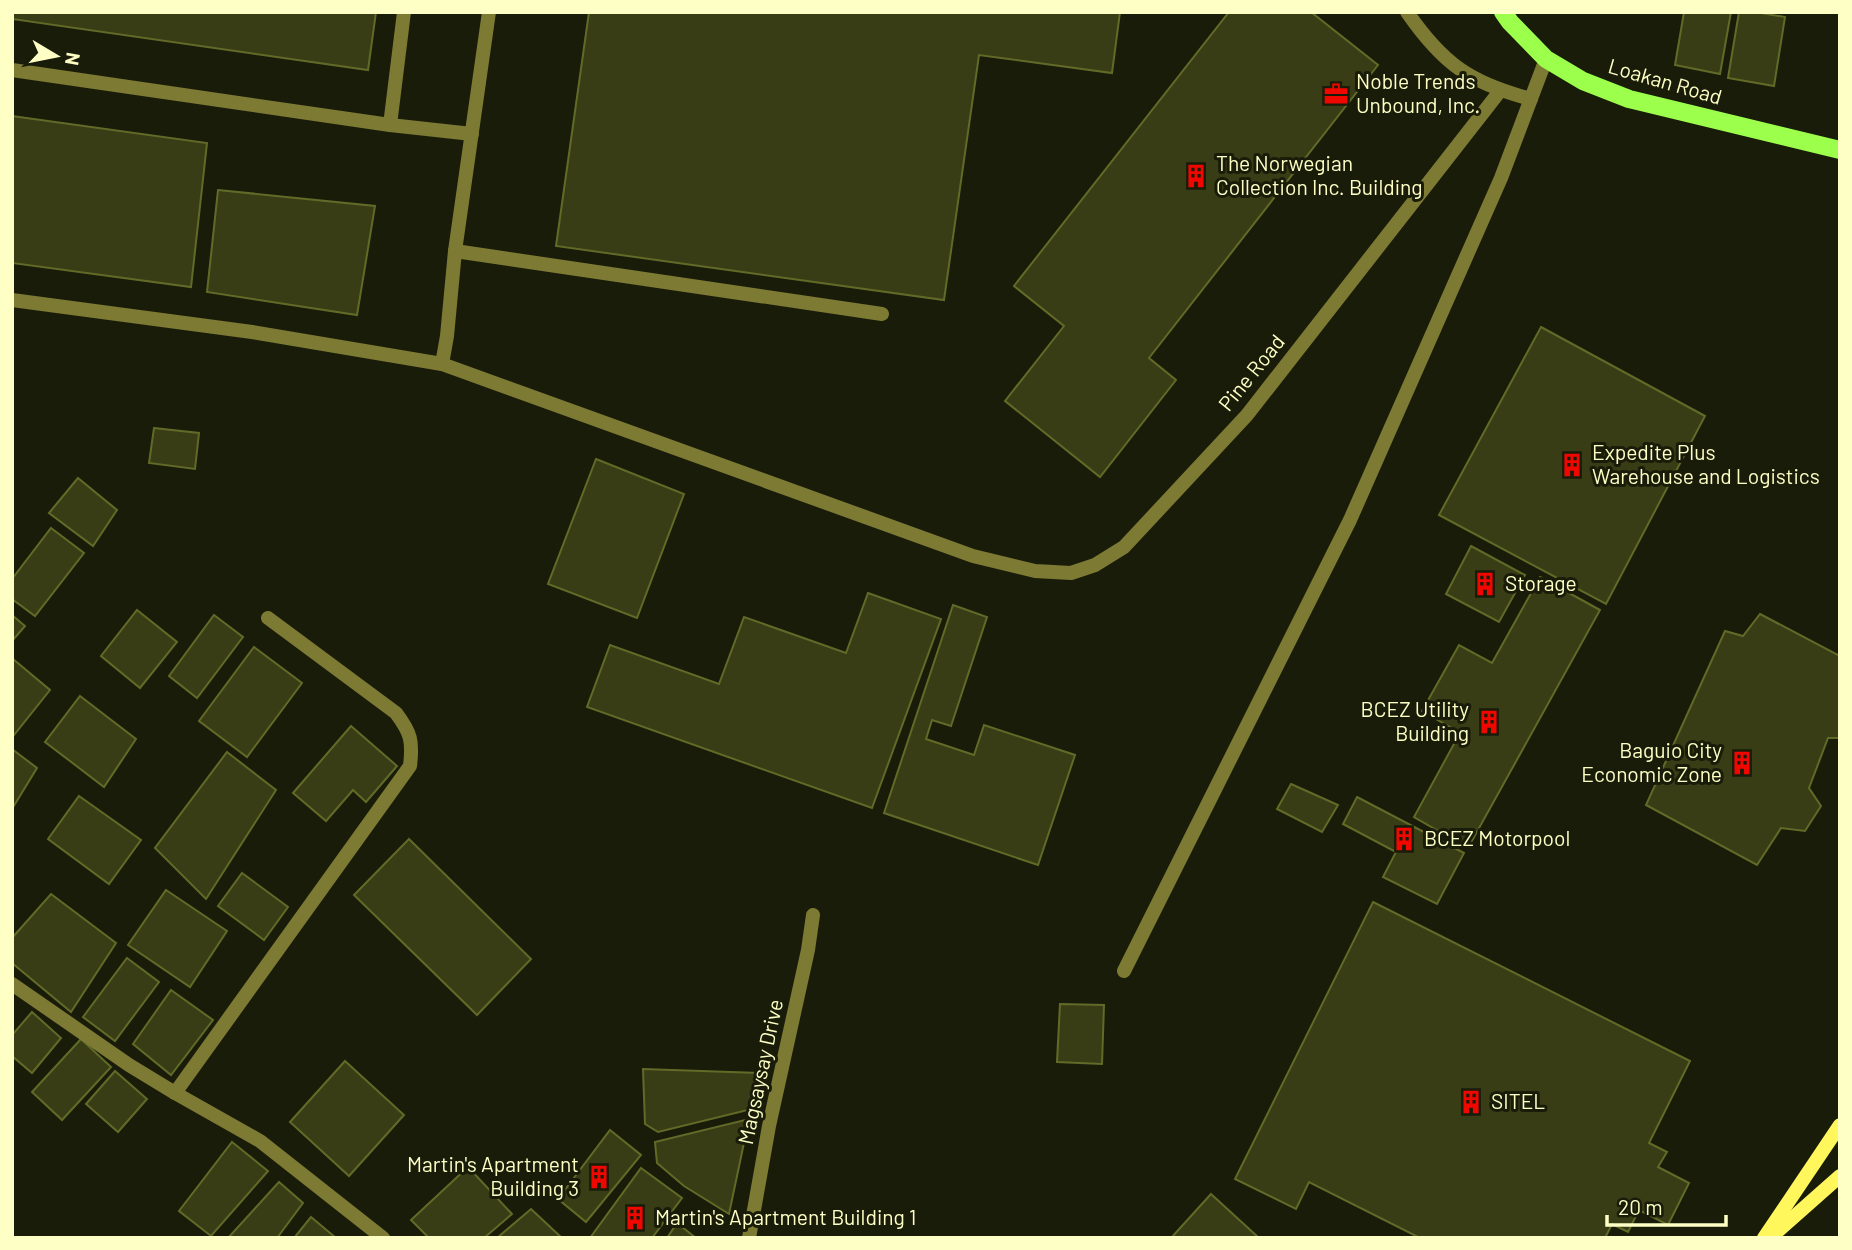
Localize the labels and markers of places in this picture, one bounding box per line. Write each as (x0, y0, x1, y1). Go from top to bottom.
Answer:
place label: Noble Trends Unbound, Inc. (1356, 68, 1480, 117)
office icon: Noble Trends Unbound, Inc. (1322, 80, 1350, 108)
place label: The Norwegian Collection Inc. Building (1216, 150, 1423, 199)
building icon: The Norwegian Collection Inc. Building (1182, 162, 1210, 190)
place label: Expedite Plus Warehouse and Logistics (1592, 439, 1820, 488)
building icon: Expedite Plus Warehouse and Logistics (1558, 451, 1586, 479)
building icon: Storage (1471, 570, 1499, 598)
place label: Storage (1505, 570, 1577, 595)
place label: BCEZ Utility Building (1361, 696, 1469, 745)
building icon: BCEZ Utility Building (1475, 708, 1503, 736)
place label: Baguio City Economic Zone (1581, 737, 1722, 786)
building icon: Baguio City Economic Zone (1728, 749, 1756, 777)
building icon: BCEZ Motorpool (1390, 825, 1418, 853)
place label: BCEZ Motorpool (1424, 825, 1570, 850)
building icon: SITEL (1457, 1088, 1485, 1116)
place label: SITEL (1491, 1088, 1545, 1113)
place label: Martin's Apartment Building 3 (407, 1151, 579, 1200)
building icon: Martin's Apartment Building 3 (585, 1163, 613, 1191)
building icon: Martin's Apartment Building 1 (621, 1204, 649, 1232)
place label: Martin's Apartment Building 1 (655, 1204, 916, 1229)

